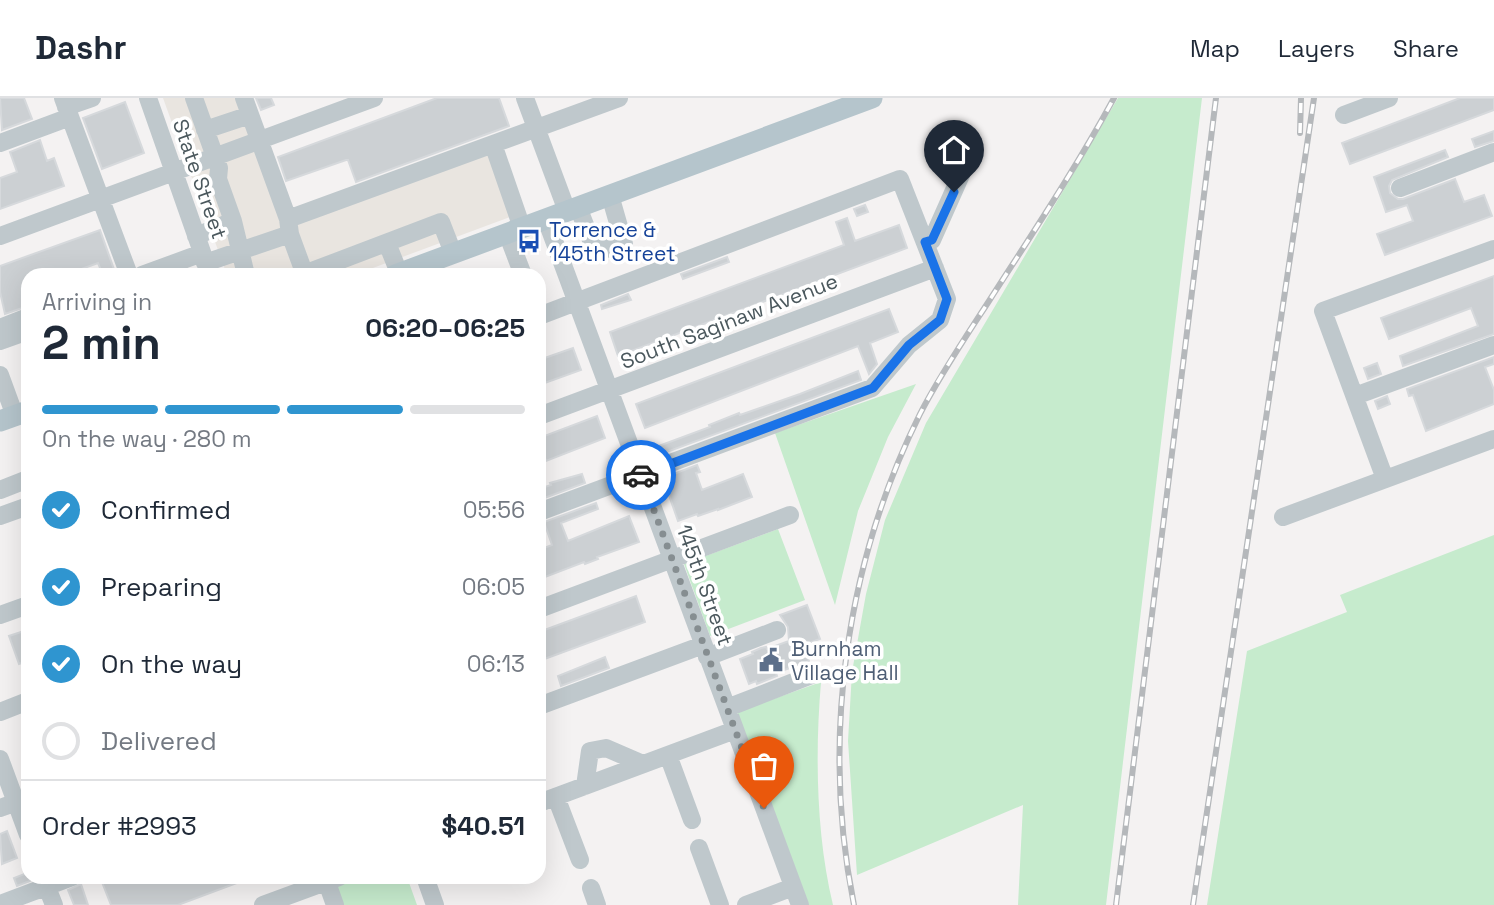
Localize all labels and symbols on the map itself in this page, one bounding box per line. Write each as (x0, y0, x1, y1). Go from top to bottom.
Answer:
street label: State Street (167, 115, 233, 243)
pin (924, 120, 984, 192)
place label: Torrence & 145th Street (549, 216, 676, 267)
bus stop icon: Torrence & 145th Street (515, 227, 543, 255)
street label: South Saginaw Avenue (616, 267, 842, 375)
courier (606, 440, 676, 510)
street label: 145th Street (671, 521, 739, 649)
place label: Burnham Village Hall (791, 635, 899, 686)
public building icon: Burnham Village Hall (757, 646, 785, 674)
pin (734, 736, 794, 808)

